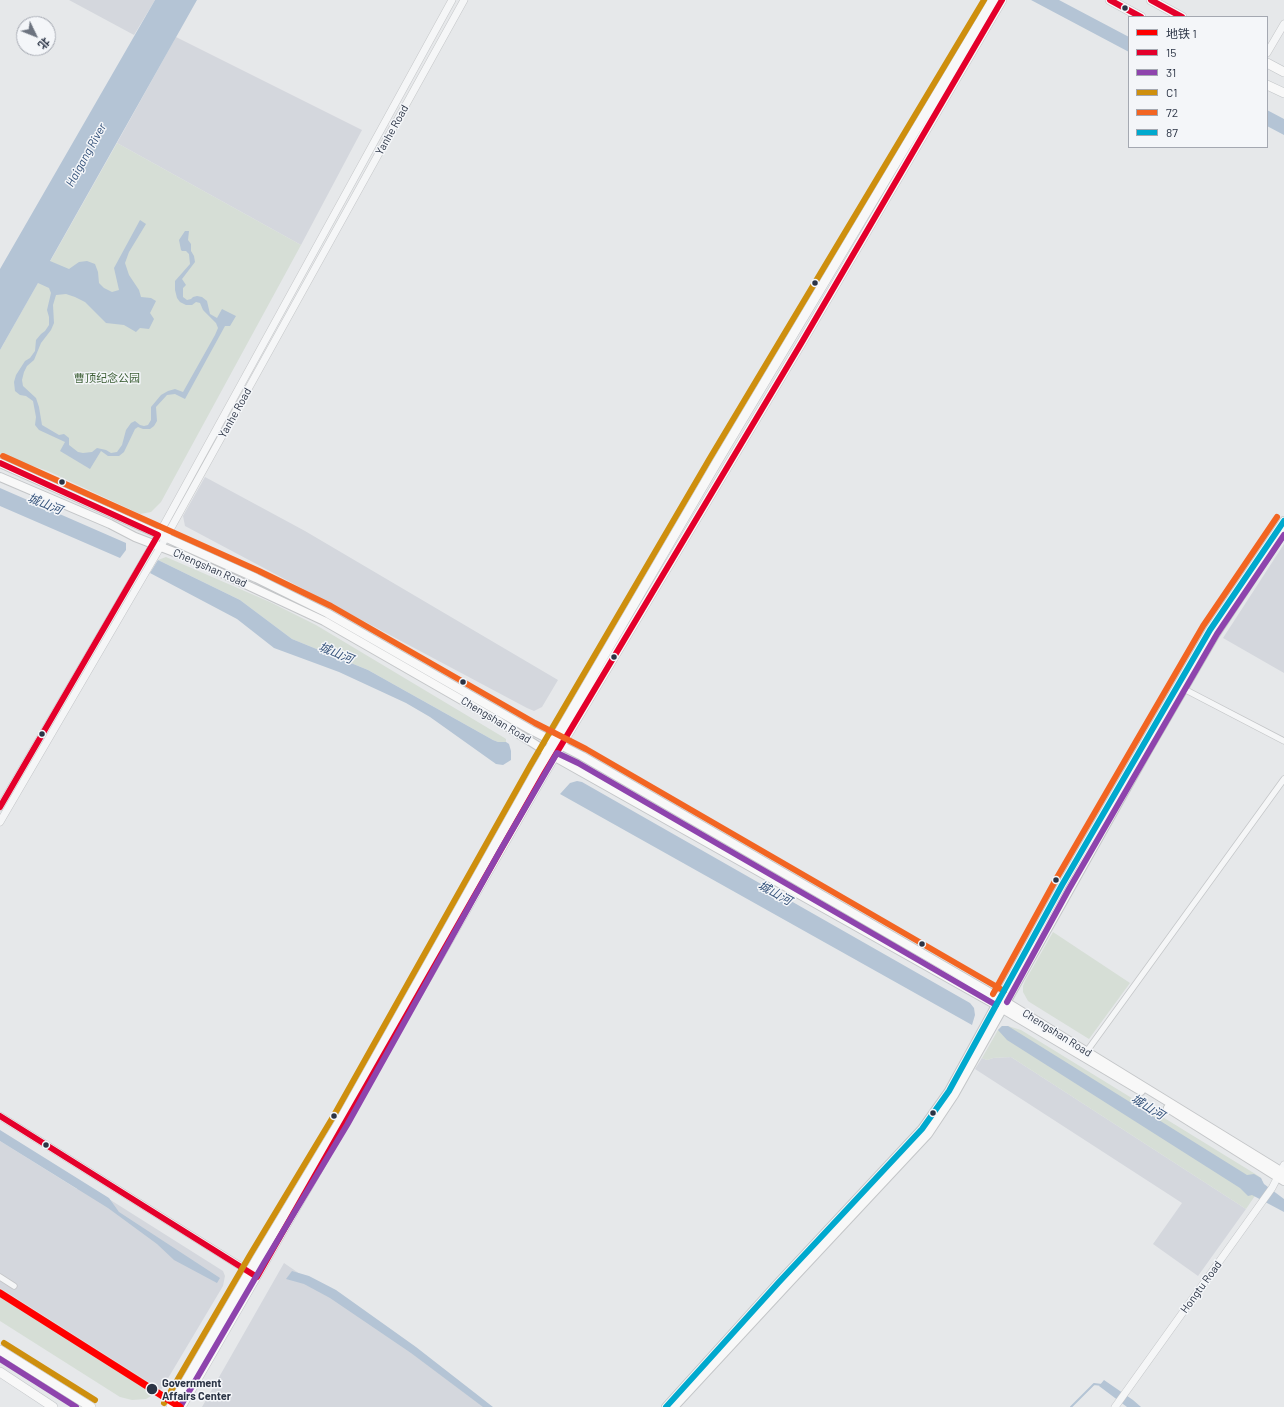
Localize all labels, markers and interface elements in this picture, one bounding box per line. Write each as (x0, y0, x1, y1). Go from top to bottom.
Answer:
unlabelled marker (1120, 3, 1130, 13)
north arrow (16, 16, 56, 56)
legend (1128, 16, 1268, 148)
text: 地铁 1 (1166, 26, 1197, 40)
text: 北 (36, 35, 53, 52)
text: 15 (1166, 45, 1176, 59)
text: 31 (1166, 65, 1176, 79)
text: C1 (1166, 85, 1177, 99)
street label: Yanhe Road (373, 103, 411, 157)
text: 72 (1166, 105, 1178, 119)
water label: Haigang River (63, 121, 109, 189)
text: 87 (1166, 125, 1178, 139)
unlabelled marker (810, 278, 820, 288)
park label: 曹顶纪念公园 (74, 371, 140, 385)
street label: Yanhe Road (216, 386, 254, 440)
unlabelled marker (57, 477, 67, 487)
water label: 城山河 (26, 491, 64, 517)
street label: Chengshan Road (171, 546, 249, 590)
water label: 城山河 (317, 639, 355, 667)
unlabelled marker (609, 652, 619, 662)
unlabelled marker (458, 677, 468, 687)
street label: Chengshan Road (459, 694, 533, 746)
unlabelled marker (37, 729, 47, 739)
unlabelled marker (1051, 875, 1061, 885)
water label: 城山河 (756, 878, 794, 908)
unlabelled marker (917, 939, 927, 949)
street label: Chengshan Road (1020, 1006, 1094, 1060)
water label: 城山河 (1129, 1091, 1167, 1123)
unlabelled marker (928, 1108, 938, 1118)
unlabelled marker (329, 1111, 339, 1121)
unlabelled marker (41, 1140, 51, 1150)
street label: Hongtu Road (1178, 1258, 1224, 1316)
place label: Government Affairs Center (162, 1376, 231, 1402)
marker: Government Affairs Center (145, 1382, 159, 1396)

